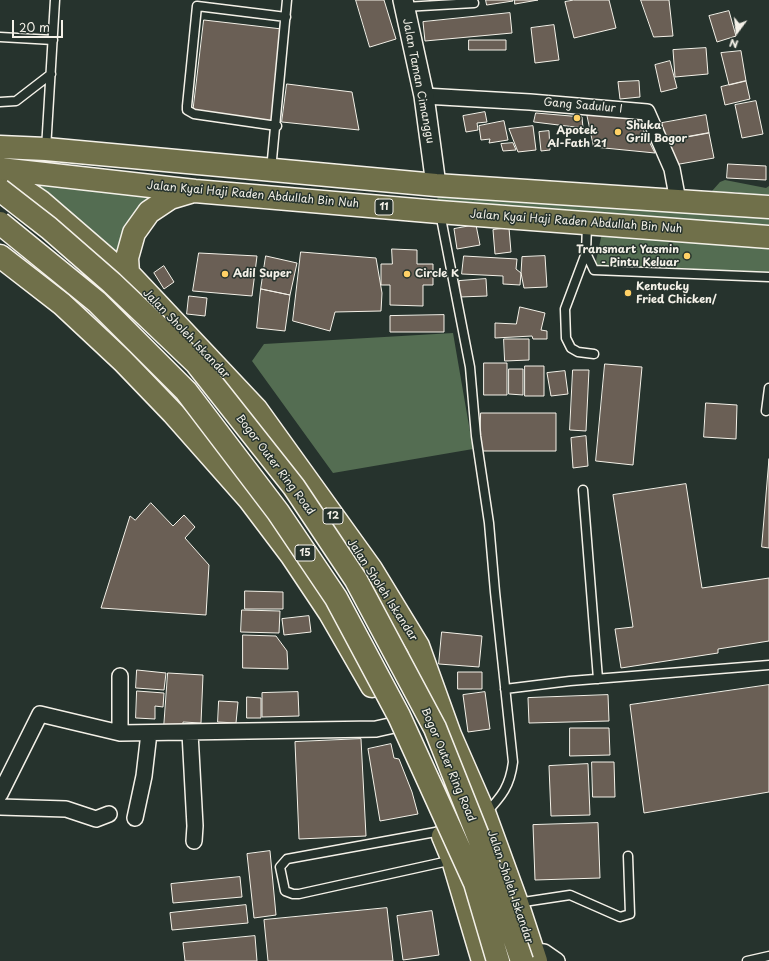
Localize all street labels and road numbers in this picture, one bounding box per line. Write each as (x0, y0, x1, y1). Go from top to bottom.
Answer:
street label: Jalan Taman Cimanggu (399, 17, 437, 145)
street label: Gang Sadulur I (543, 96, 623, 116)
street label: Jalan Kyai Haji Raden Abdullah Bin Nuh (146, 179, 360, 211)
road number: 11 (375, 199, 393, 215)
street label: Jalan Kyai Haji Raden Abdullah Bin Nuh (469, 208, 683, 236)
street label: Jalan Sholeh Iskandar (140, 287, 232, 381)
street label: Bogor Outer Ring Road (233, 412, 317, 518)
road number: 12 (323, 508, 343, 524)
street label: Jalan Sholeh Iskandar (344, 536, 420, 644)
road number: 15 (295, 545, 315, 561)
street label: Bogor Outer Ring Road (418, 706, 478, 824)
street label: Jalan Sholeh Iskandar (484, 829, 536, 945)

